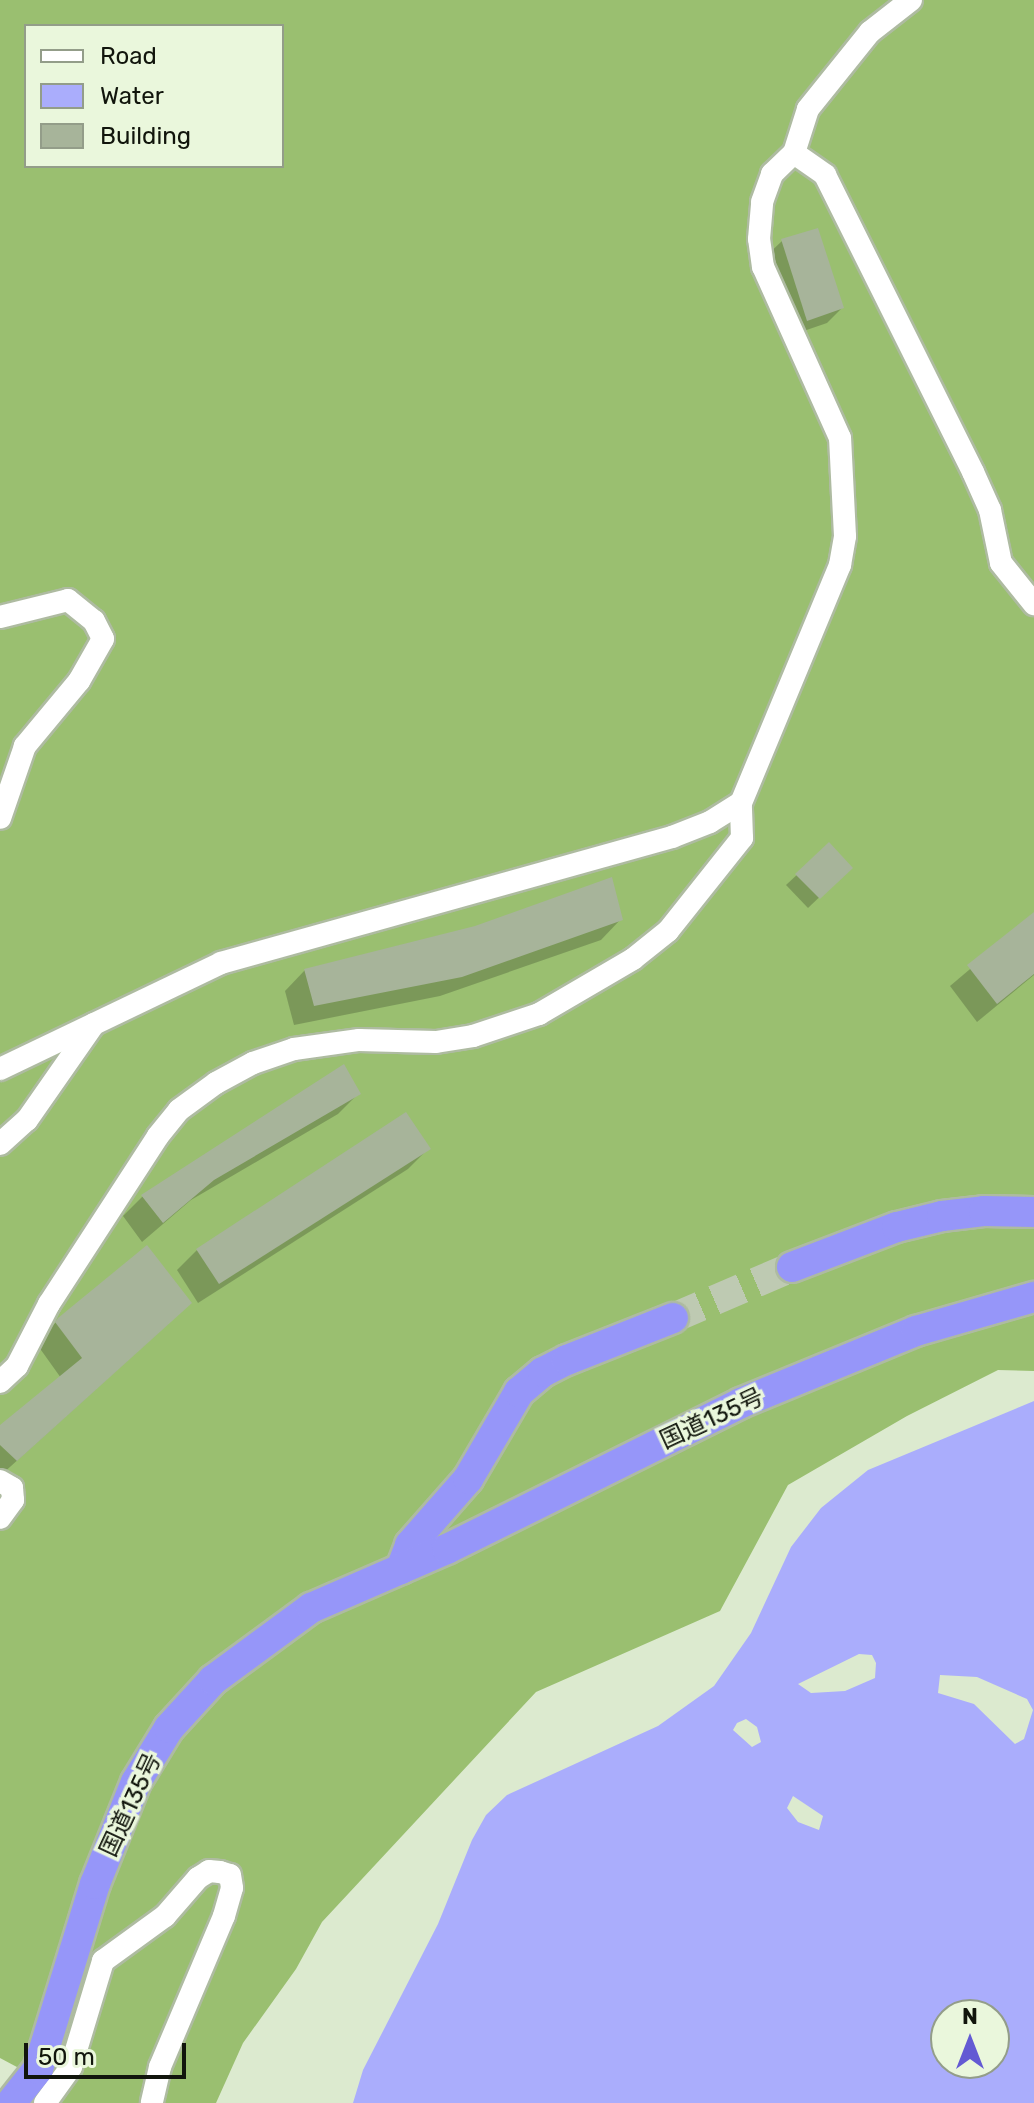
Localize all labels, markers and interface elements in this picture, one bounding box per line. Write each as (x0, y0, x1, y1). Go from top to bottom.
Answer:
legend (24, 24, 284, 168)
text: Road (100, 42, 157, 70)
text: Water (100, 82, 164, 110)
text: Building (100, 122, 191, 150)
street label: 国道135号 (656, 1383, 768, 1455)
street label: 国道135号 (95, 1749, 167, 1861)
north arrow (930, 1999, 1010, 2079)
text: N (962, 2003, 978, 2030)
scale bar (28, 2027, 190, 2077)
text: 50 m (38, 2043, 95, 2071)

